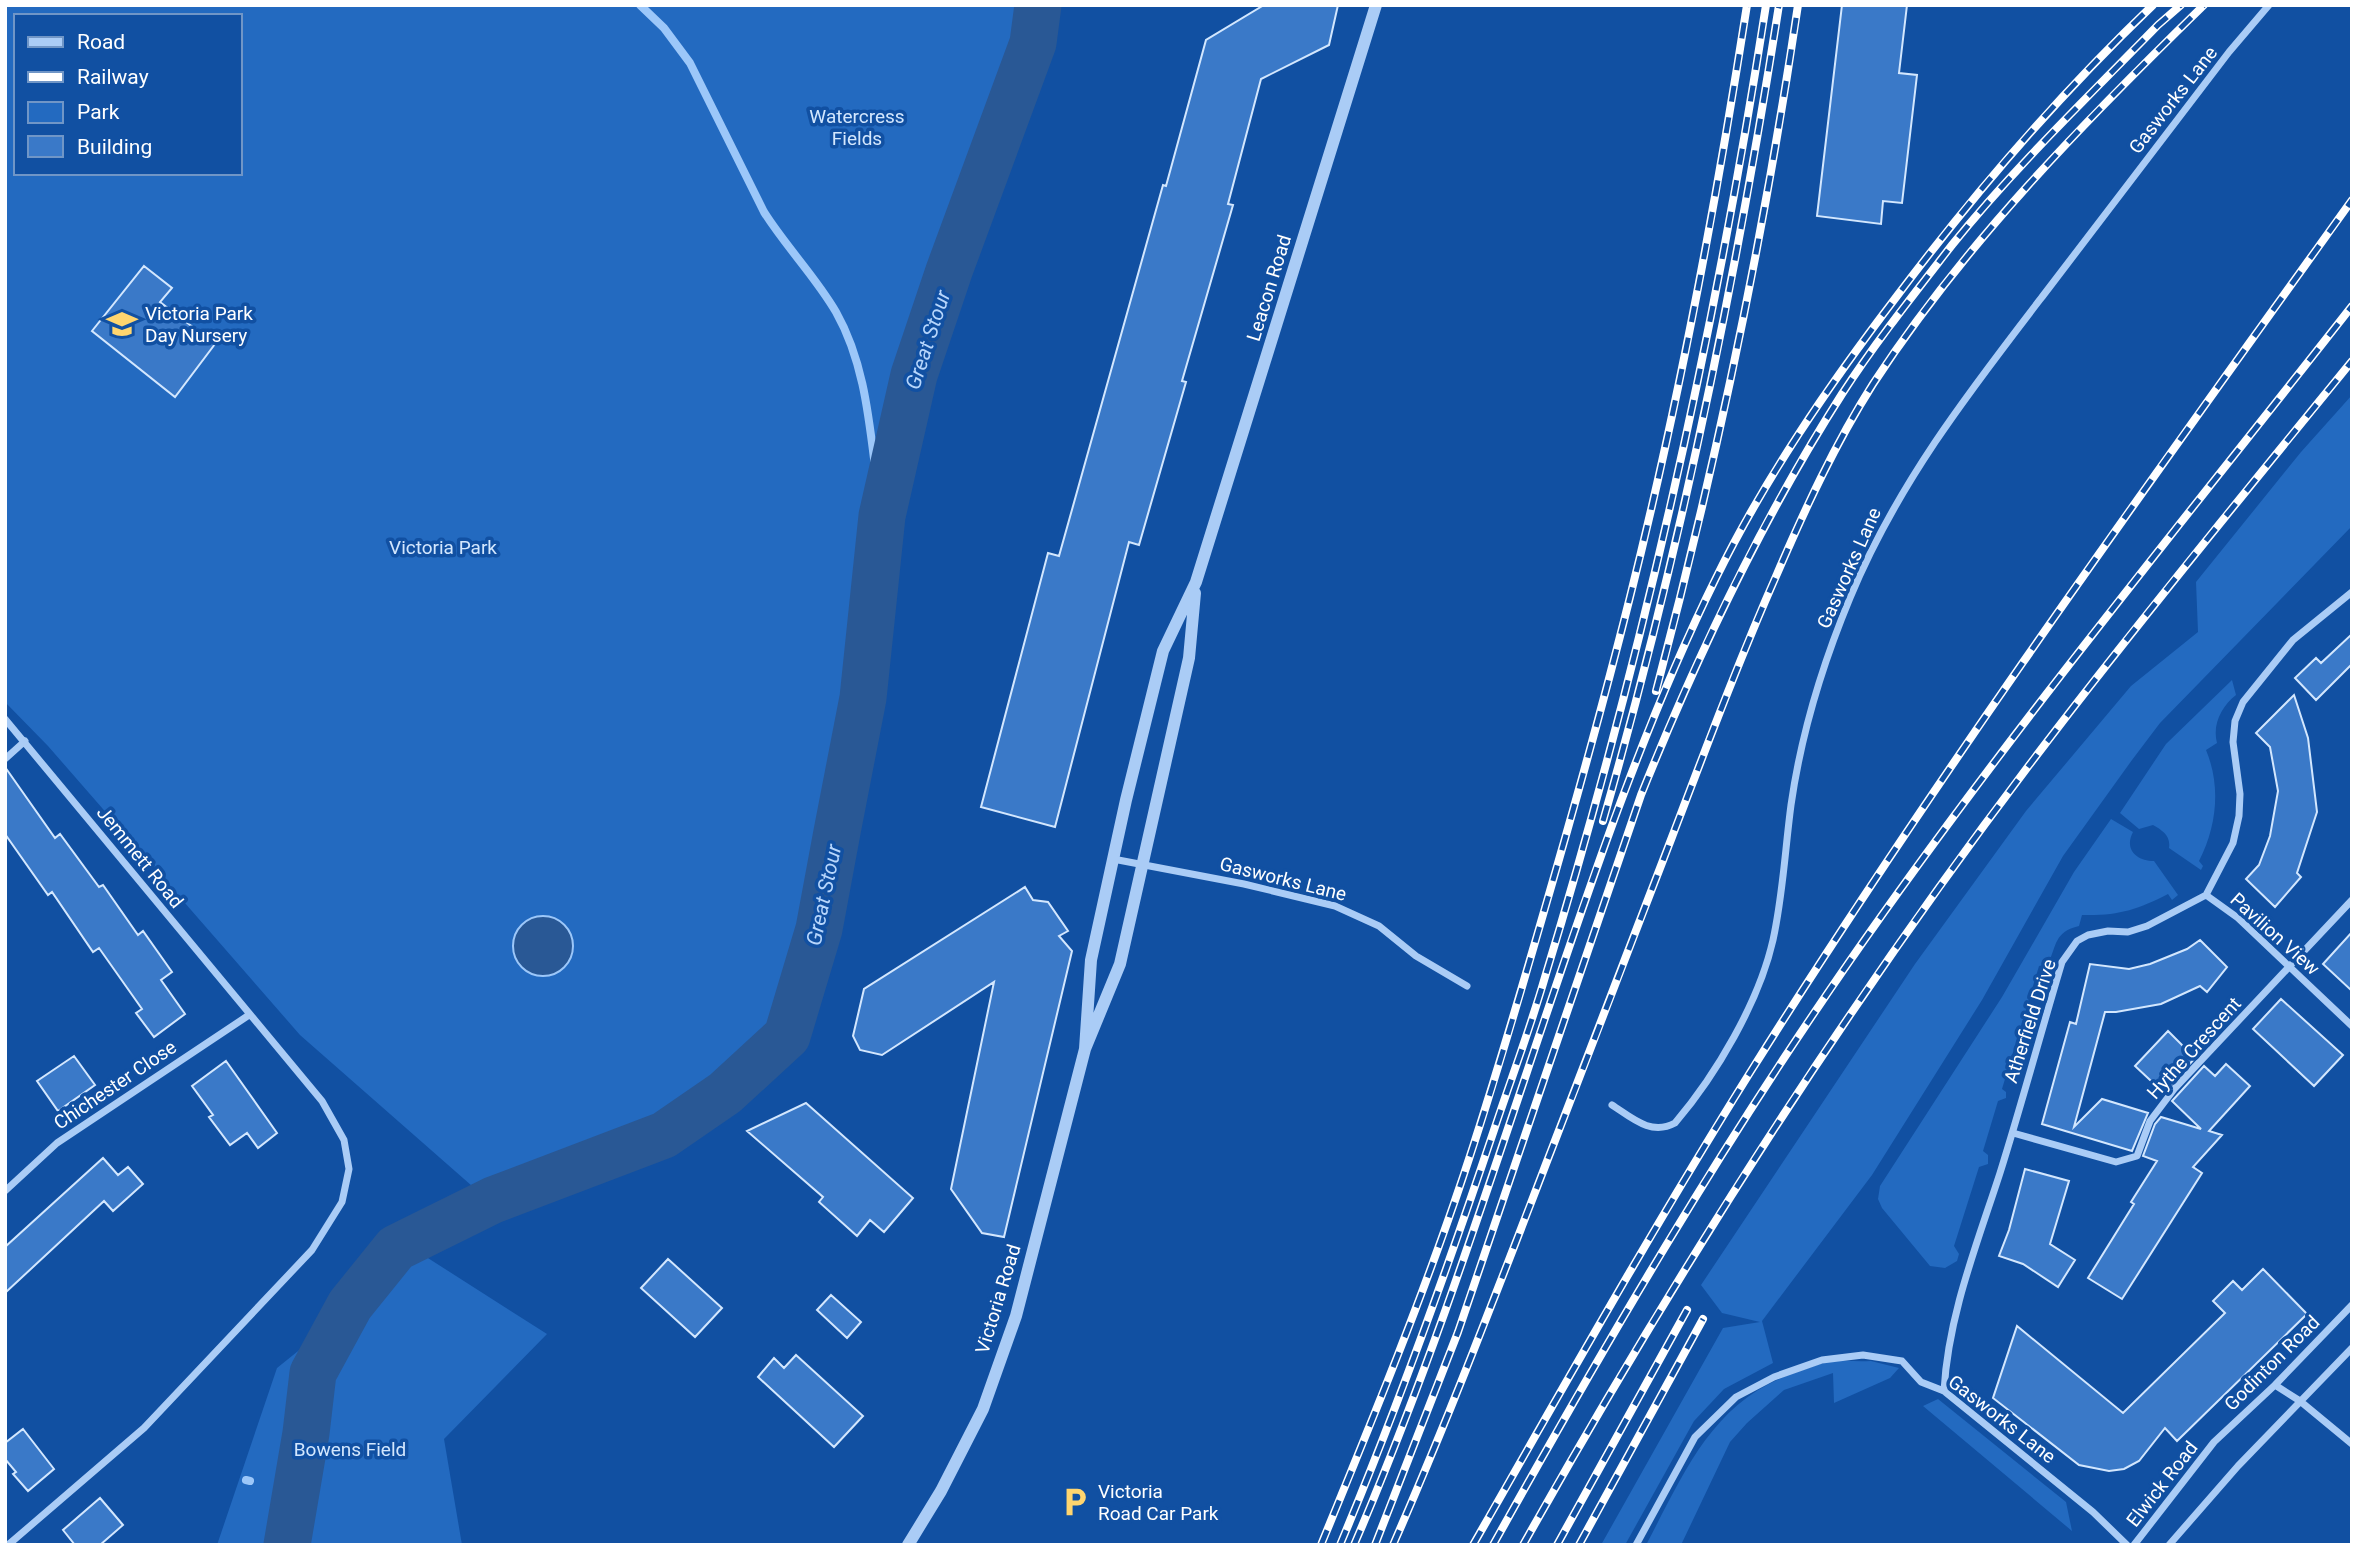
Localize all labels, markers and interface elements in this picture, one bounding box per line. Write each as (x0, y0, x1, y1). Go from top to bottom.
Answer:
legend (14, 14, 242, 175)
text: Road (77, 30, 125, 54)
street label: Gasworks Lane (2124, 42, 2222, 158)
text: Railway (77, 65, 149, 89)
text: Park (77, 100, 120, 124)
park label: Watercress Fields (809, 105, 905, 150)
text: Building (77, 135, 152, 159)
street label: Leacon Road (1242, 232, 1296, 344)
water label: Great Stour (901, 286, 956, 392)
place label: Victoria Park Day Nursery (145, 302, 253, 347)
school or university icon: Victoria Park Day Nursery (105, 307, 139, 341)
street label: Gasworks Lane (1812, 504, 1886, 632)
park label: Victoria Park (389, 536, 497, 559)
street label: Jemmett Road (92, 801, 188, 913)
water label: Great Stour (802, 841, 847, 948)
street label: Gasworks Lane (1217, 852, 1349, 906)
street label: Pavilion View (2226, 888, 2324, 980)
street label: Atherfield Drive (1999, 956, 2061, 1086)
street label: Hythe Crescent (2142, 992, 2246, 1104)
street label: Chichester Close (49, 1036, 181, 1134)
street label: Victoria Road (970, 1241, 1026, 1357)
street label: Godinton Road (2220, 1311, 2324, 1415)
street label: Gasworks Lane (1944, 1370, 2060, 1468)
street label: Elwick Road (2121, 1437, 2203, 1531)
park label: Bowens Field (294, 1438, 406, 1461)
place label: Victoria Road Car Park (1098, 1480, 1219, 1525)
parking icon: Victoria Road Car Park (1058, 1485, 1092, 1519)

